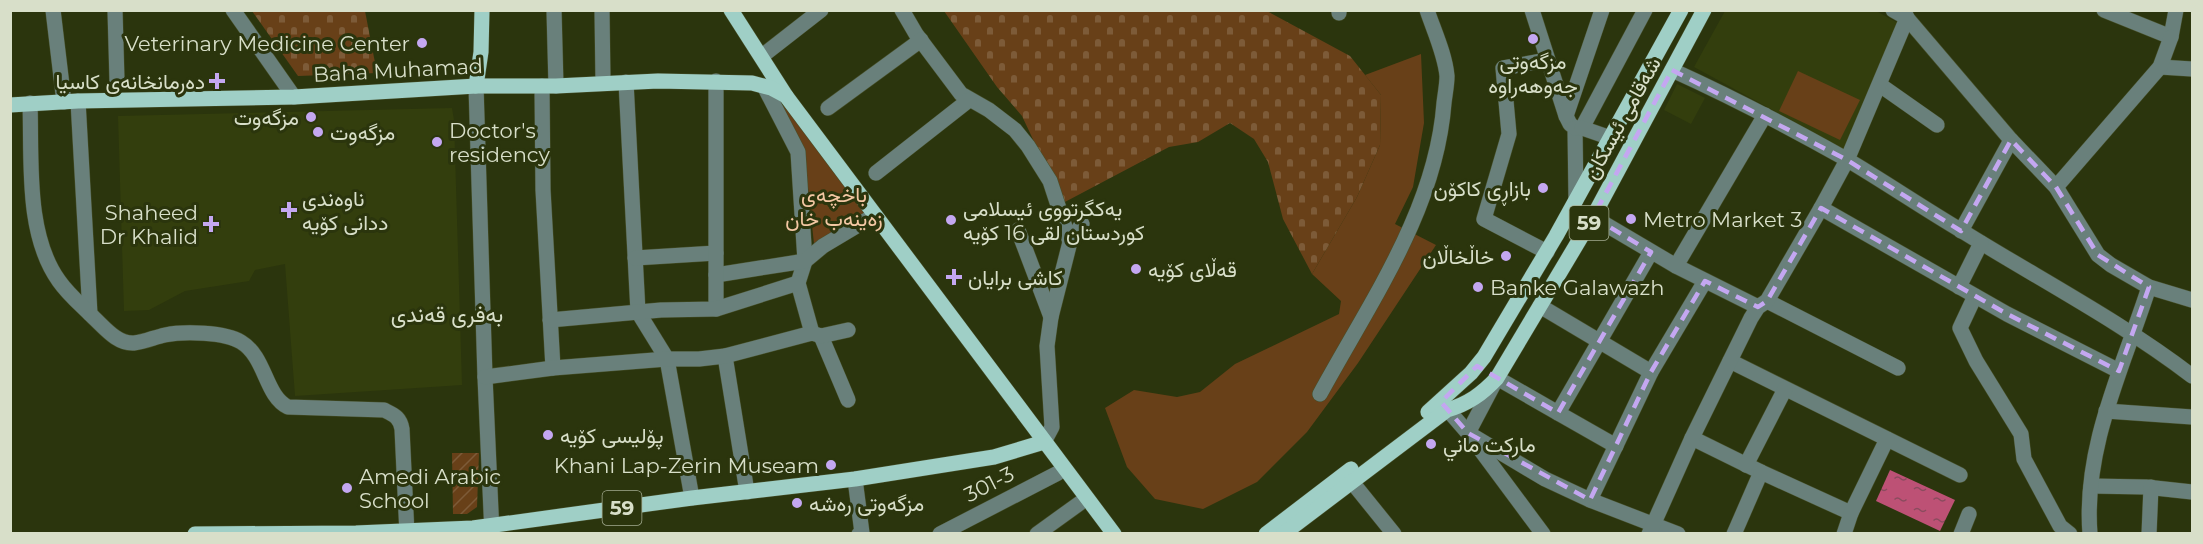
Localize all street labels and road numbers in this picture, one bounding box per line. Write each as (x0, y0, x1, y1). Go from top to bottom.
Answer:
street label: Baha Muhamad (312, 53, 484, 87)
street label: شەقامی ئیسکان (1578, 53, 1666, 183)
road number: 59 (1570, 206, 1608, 240)
street label: 301-3 (960, 461, 1018, 507)
road number: 59 (602, 491, 642, 525)

